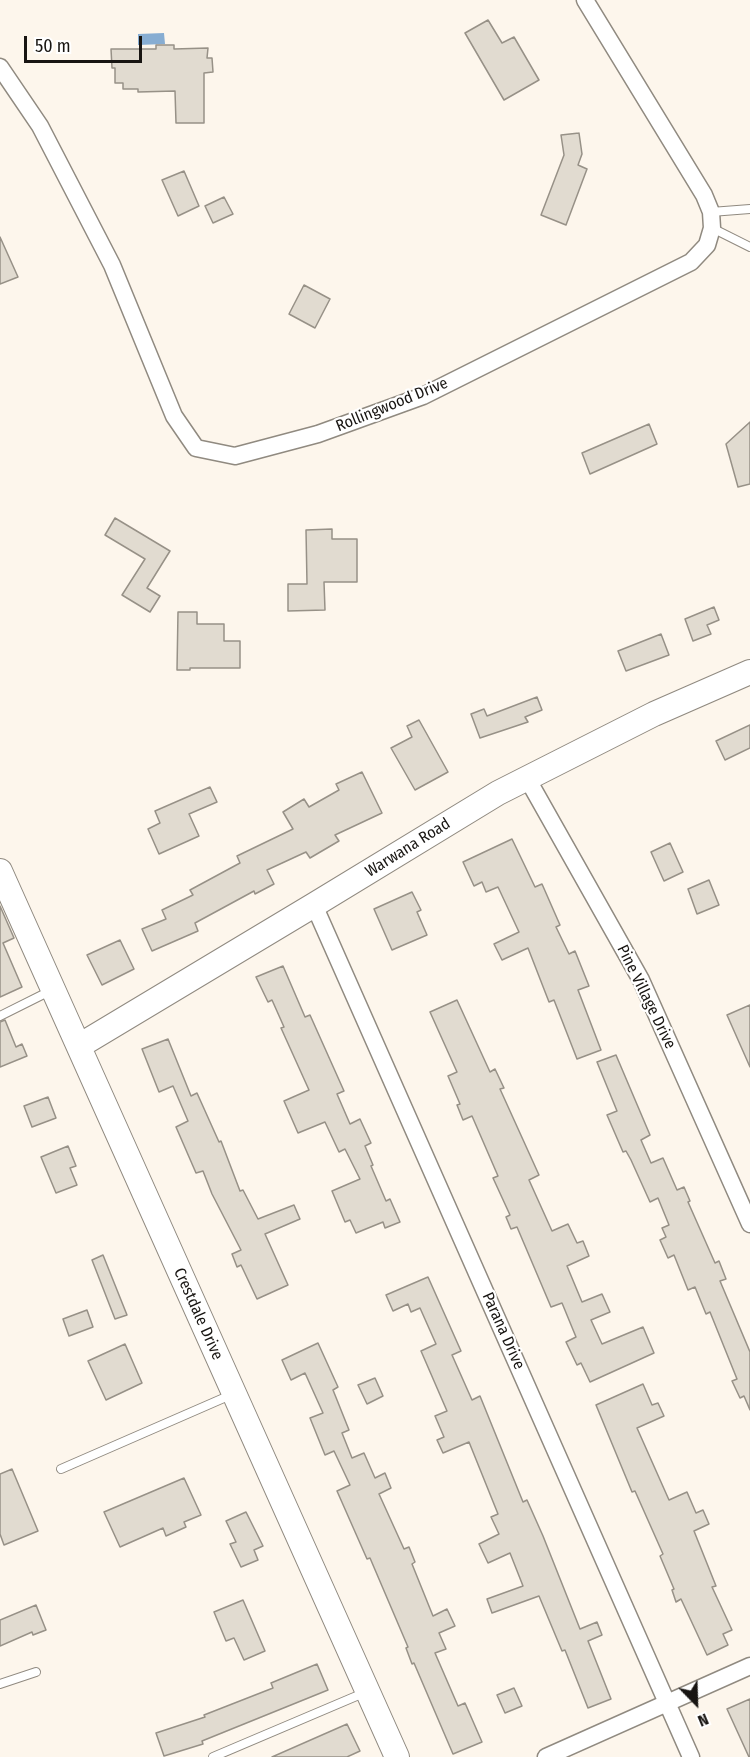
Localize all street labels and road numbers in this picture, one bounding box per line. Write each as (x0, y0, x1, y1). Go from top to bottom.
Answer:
street label: Rollingwood Drive (333, 374, 451, 436)
street label: Warwana Road (362, 814, 454, 882)
street label: Pine Village Drive (612, 942, 680, 1052)
street label: Crestdale Drive (169, 1265, 227, 1363)
street label: Parana Drive (478, 1290, 528, 1372)

